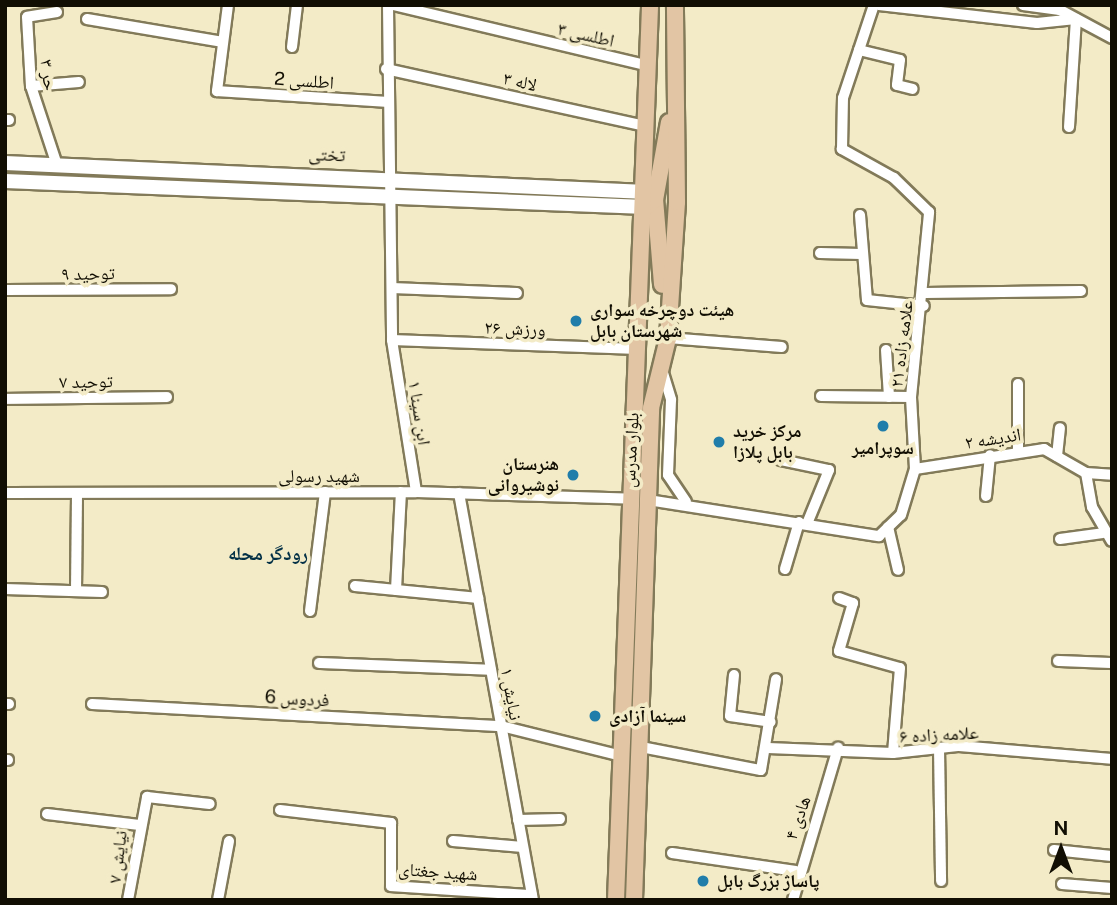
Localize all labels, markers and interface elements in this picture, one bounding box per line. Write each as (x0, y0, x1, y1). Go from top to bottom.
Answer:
street label: اطلسی ۳ (556, 18, 616, 52)
street label: حر ۳ (35, 58, 61, 92)
street label: اطلسی 2 (273, 68, 335, 94)
street label: لاله ۳ (501, 68, 539, 96)
street label: تختی (308, 144, 346, 166)
street label: توحید ۹ (61, 263, 115, 285)
street label: علامه زاده ۲۱ (886, 299, 918, 389)
place label: هیئت دوچرخه سواری شهرستان بابل (590, 300, 734, 342)
marker: هیئت دوچرخه سواری شهرستان بابل (568, 313, 584, 329)
street label: ورزش ۲۶ (484, 317, 546, 341)
street label: توحید ۷ (59, 371, 113, 393)
street label: ابن سینا ۱ (403, 379, 435, 447)
street label: بلوار مدرس (618, 412, 644, 488)
marker: سوپرامیر (875, 418, 891, 434)
place label: مرکز خرید بابل پلازا (733, 421, 801, 464)
street label: اندیشه ۲ (963, 424, 1023, 454)
marker: مرکز خرید بابل پلازا (711, 434, 727, 450)
place label: سوپرامیر (852, 437, 914, 459)
place label: هنرستان نوشیروانی (488, 454, 559, 496)
street label: شهید رسولی (278, 465, 360, 487)
marker: هنرستان نوشیروانی (565, 467, 581, 483)
district label: رودگر محله (228, 543, 308, 565)
street label: نیایش ۱ (496, 666, 526, 722)
street label: فردوس 6 (264, 687, 330, 711)
place label: سینما آزادی (609, 705, 686, 727)
marker: سینما آزادی (587, 708, 603, 724)
street label: علامه زاده ۶ (899, 722, 979, 748)
street label: هادی ۴ (781, 793, 815, 843)
north arrow (1026, 814, 1096, 884)
text: N (1054, 817, 1068, 839)
street label: نیایش ۷ (104, 829, 132, 885)
street label: شهید جغتای (398, 858, 478, 886)
place label: پاساژ بزرگ بابل (717, 870, 819, 892)
marker: پاساژ بزرگ بابل (695, 873, 711, 889)

